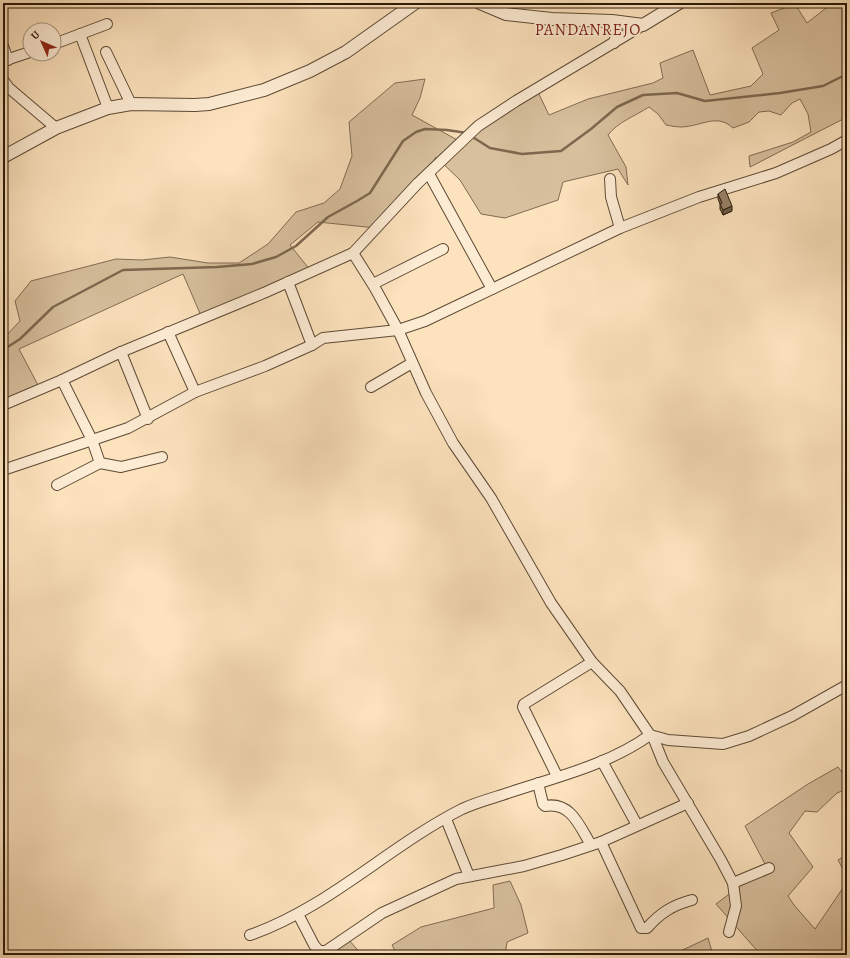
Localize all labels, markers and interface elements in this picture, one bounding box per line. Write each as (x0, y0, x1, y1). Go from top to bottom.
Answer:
district label: PANDANREJO (535, 19, 641, 41)
north arrow (22, 22, 62, 62)
text: U (27, 27, 44, 43)

